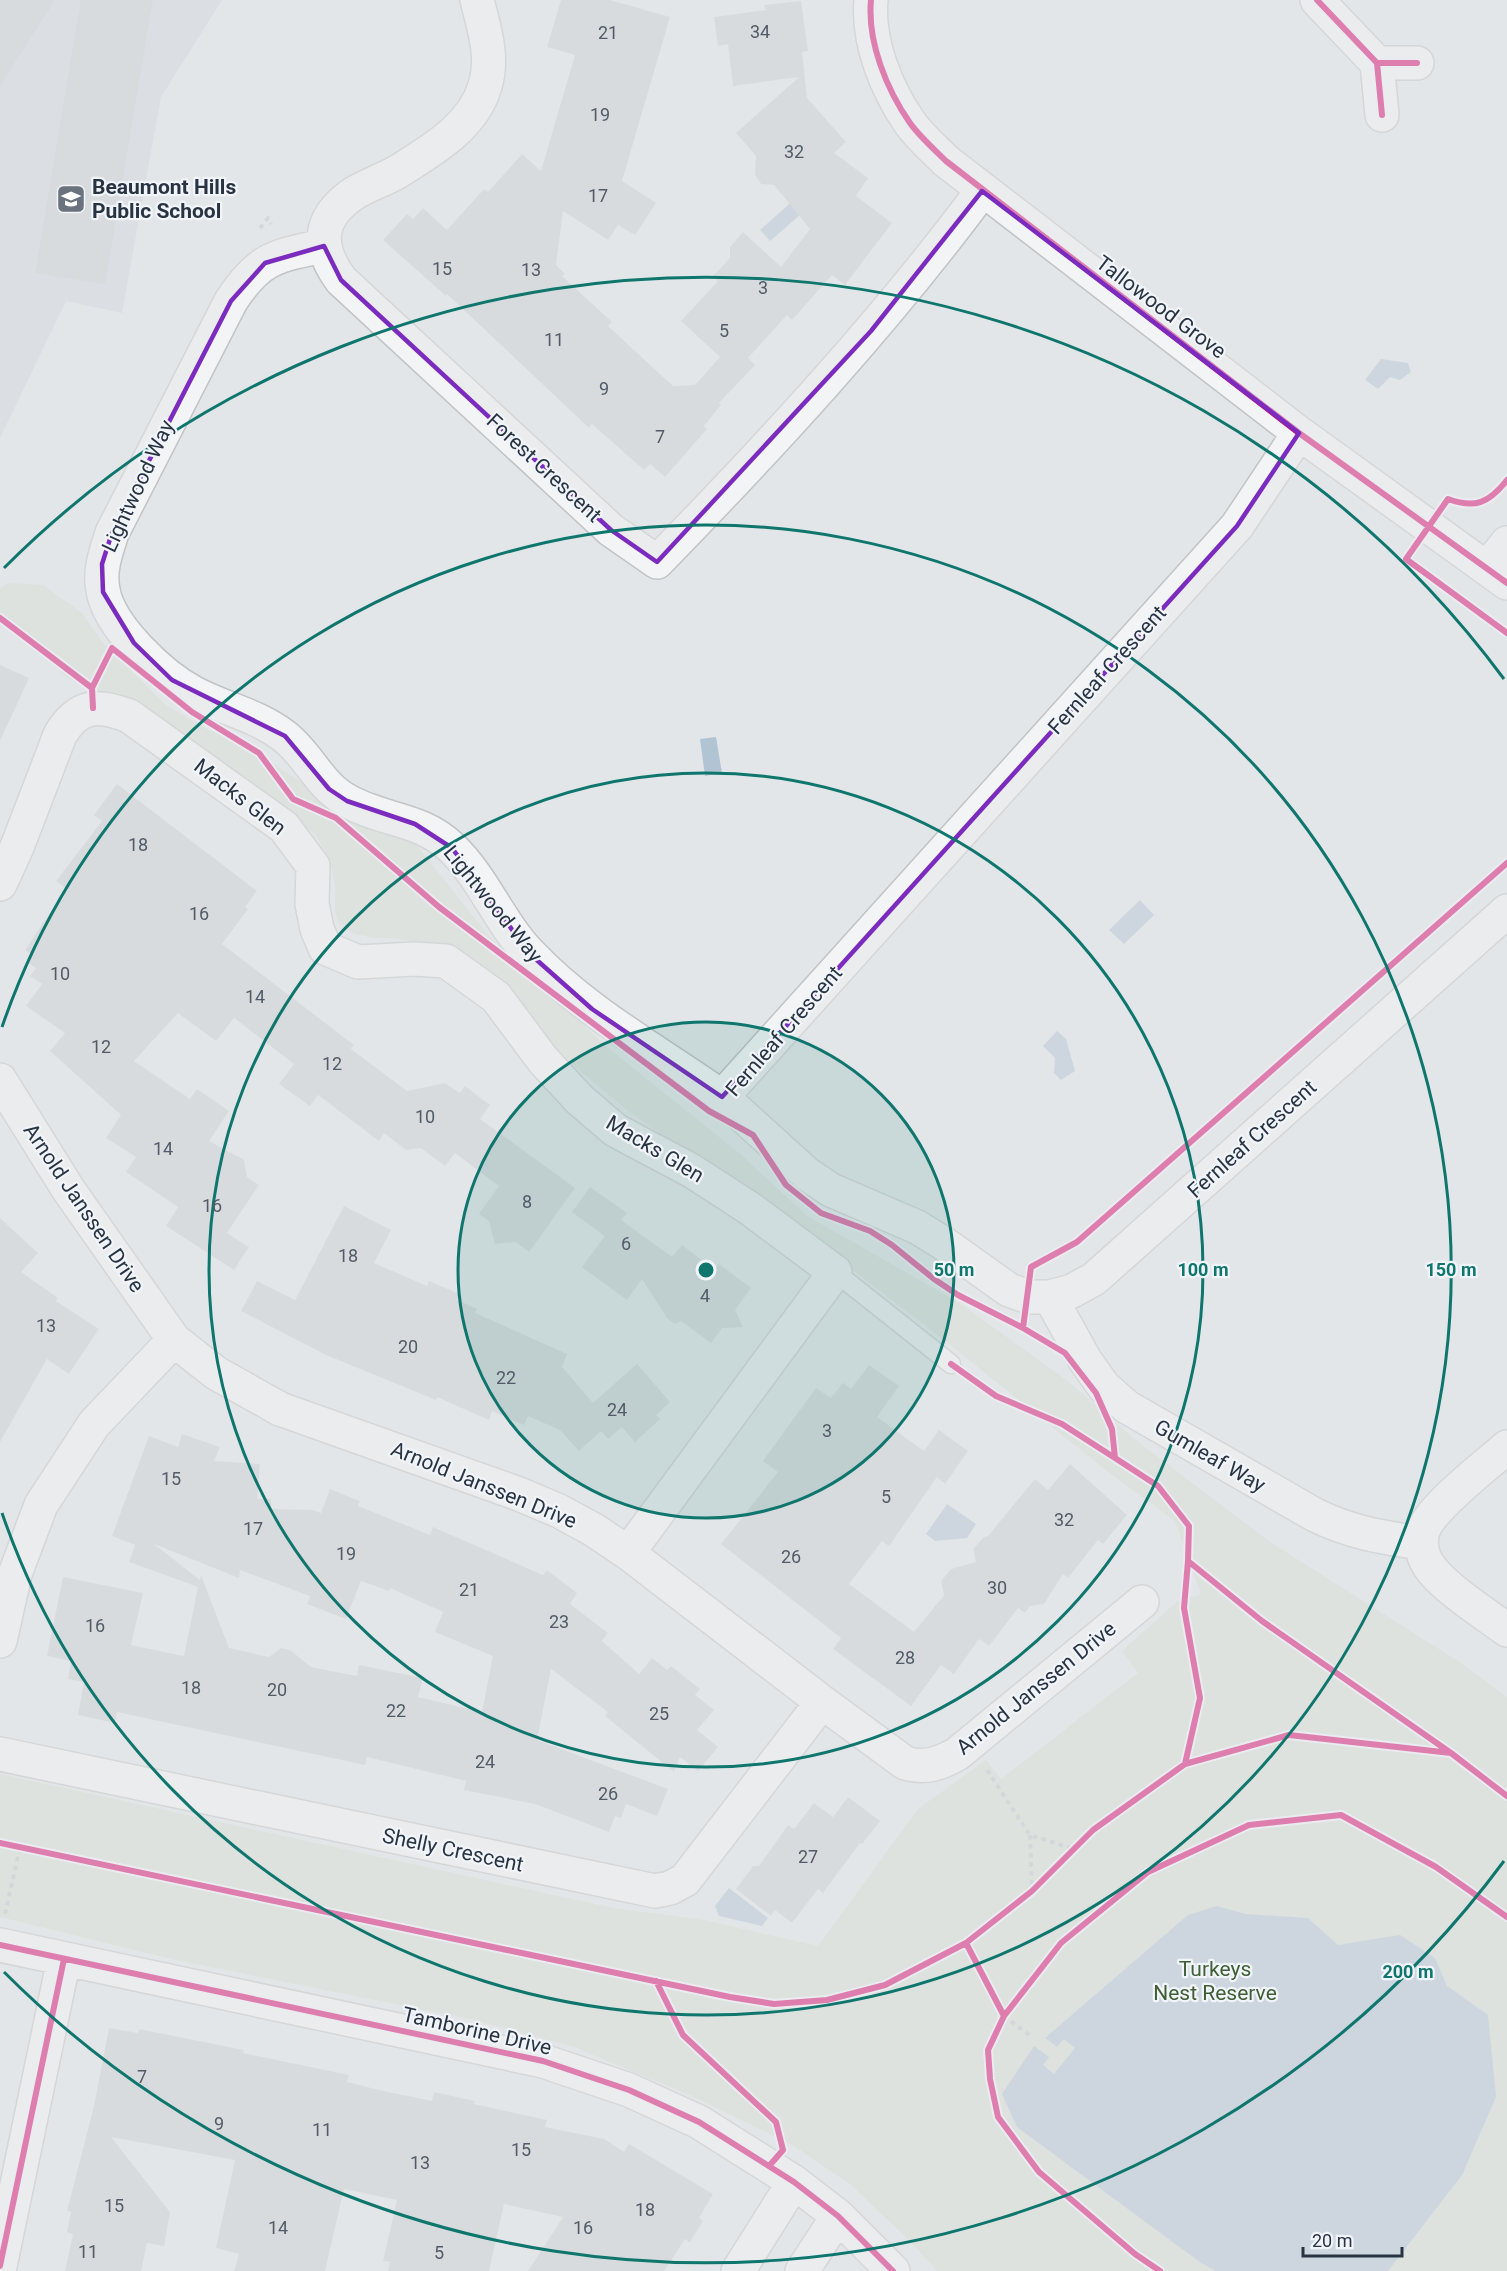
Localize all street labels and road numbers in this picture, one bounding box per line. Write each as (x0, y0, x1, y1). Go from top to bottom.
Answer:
street label: Tallowood Grove (1091, 250, 1231, 364)
street label: Forest Crescent (482, 409, 606, 527)
street label: Lightwood Way (97, 416, 179, 556)
street label: Fernleaf Crescent (1043, 601, 1171, 739)
street label: Macks Glen (189, 754, 291, 840)
street label: Lightwood Way (439, 841, 547, 967)
street label: Fernleaf Crescent (721, 961, 847, 1101)
street label: Fernleaf Crescent (1183, 1075, 1321, 1203)
street label: Macks Glen (602, 1110, 708, 1188)
street label: Arnold Janssen Drive (19, 1119, 149, 1297)
street label: Gumleaf Way (1150, 1415, 1270, 1497)
street label: Arnold Janssen Drive (388, 1437, 580, 1533)
street label: Arnold Janssen Drive (952, 1616, 1120, 1760)
street label: Shelly Crescent (380, 1823, 526, 1877)
street label: Tamborine Drive (400, 2002, 554, 2060)

